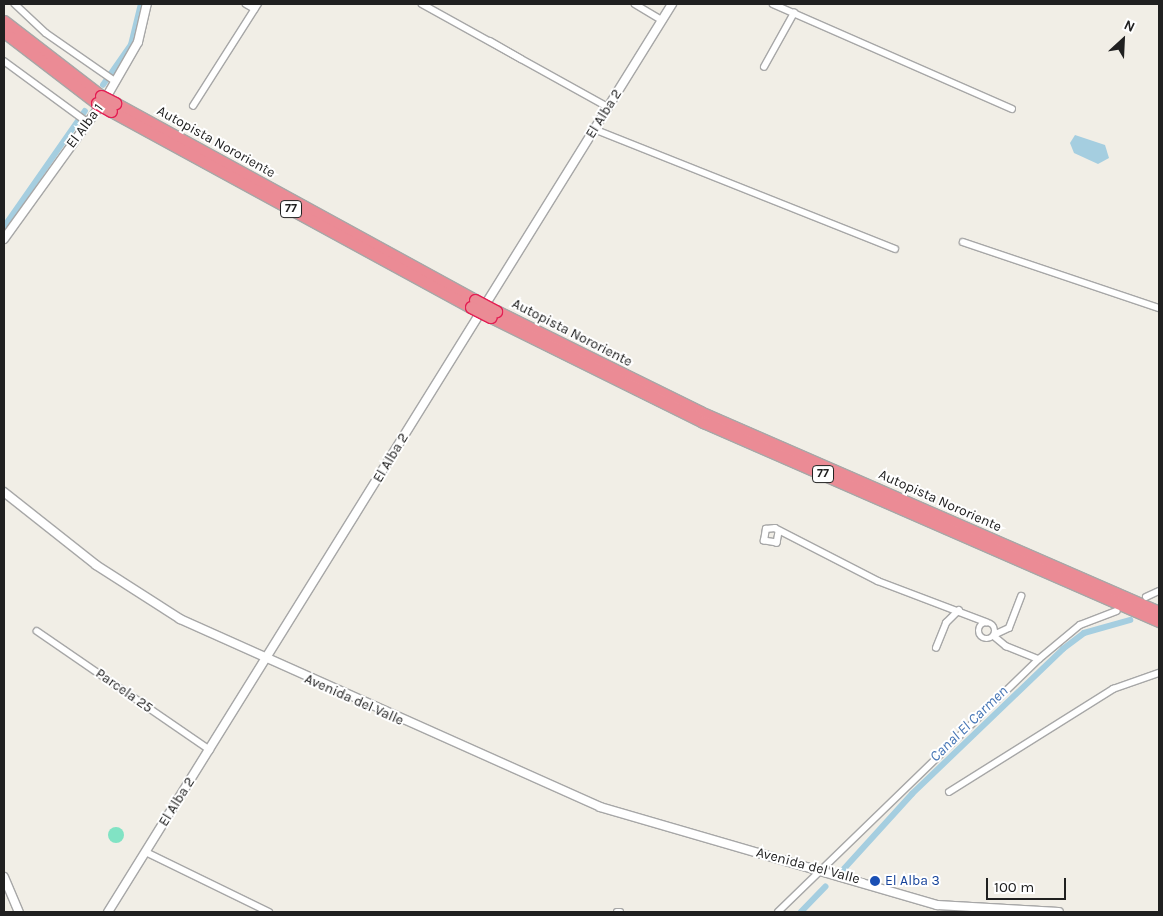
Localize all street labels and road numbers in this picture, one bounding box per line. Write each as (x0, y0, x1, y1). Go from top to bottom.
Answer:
street label: El Alba 2 (582, 86, 626, 142)
street label: El Alba 1 (63, 101, 107, 151)
street label: Autopista Nororiente (154, 102, 278, 182)
road number: 77 (280, 200, 302, 218)
street label: Autopista Nororiente (509, 295, 635, 371)
street label: El Alba 2 (370, 430, 412, 486)
road number: 77 (812, 464, 834, 484)
street label: Autopista Nororiente (876, 466, 1004, 536)
street label: Parcela 25 (92, 665, 156, 717)
street label: Avenida del Valle (302, 671, 406, 729)
street label: El Alba 2 (155, 774, 199, 830)
street label: Avenida del Valle (754, 844, 862, 888)

